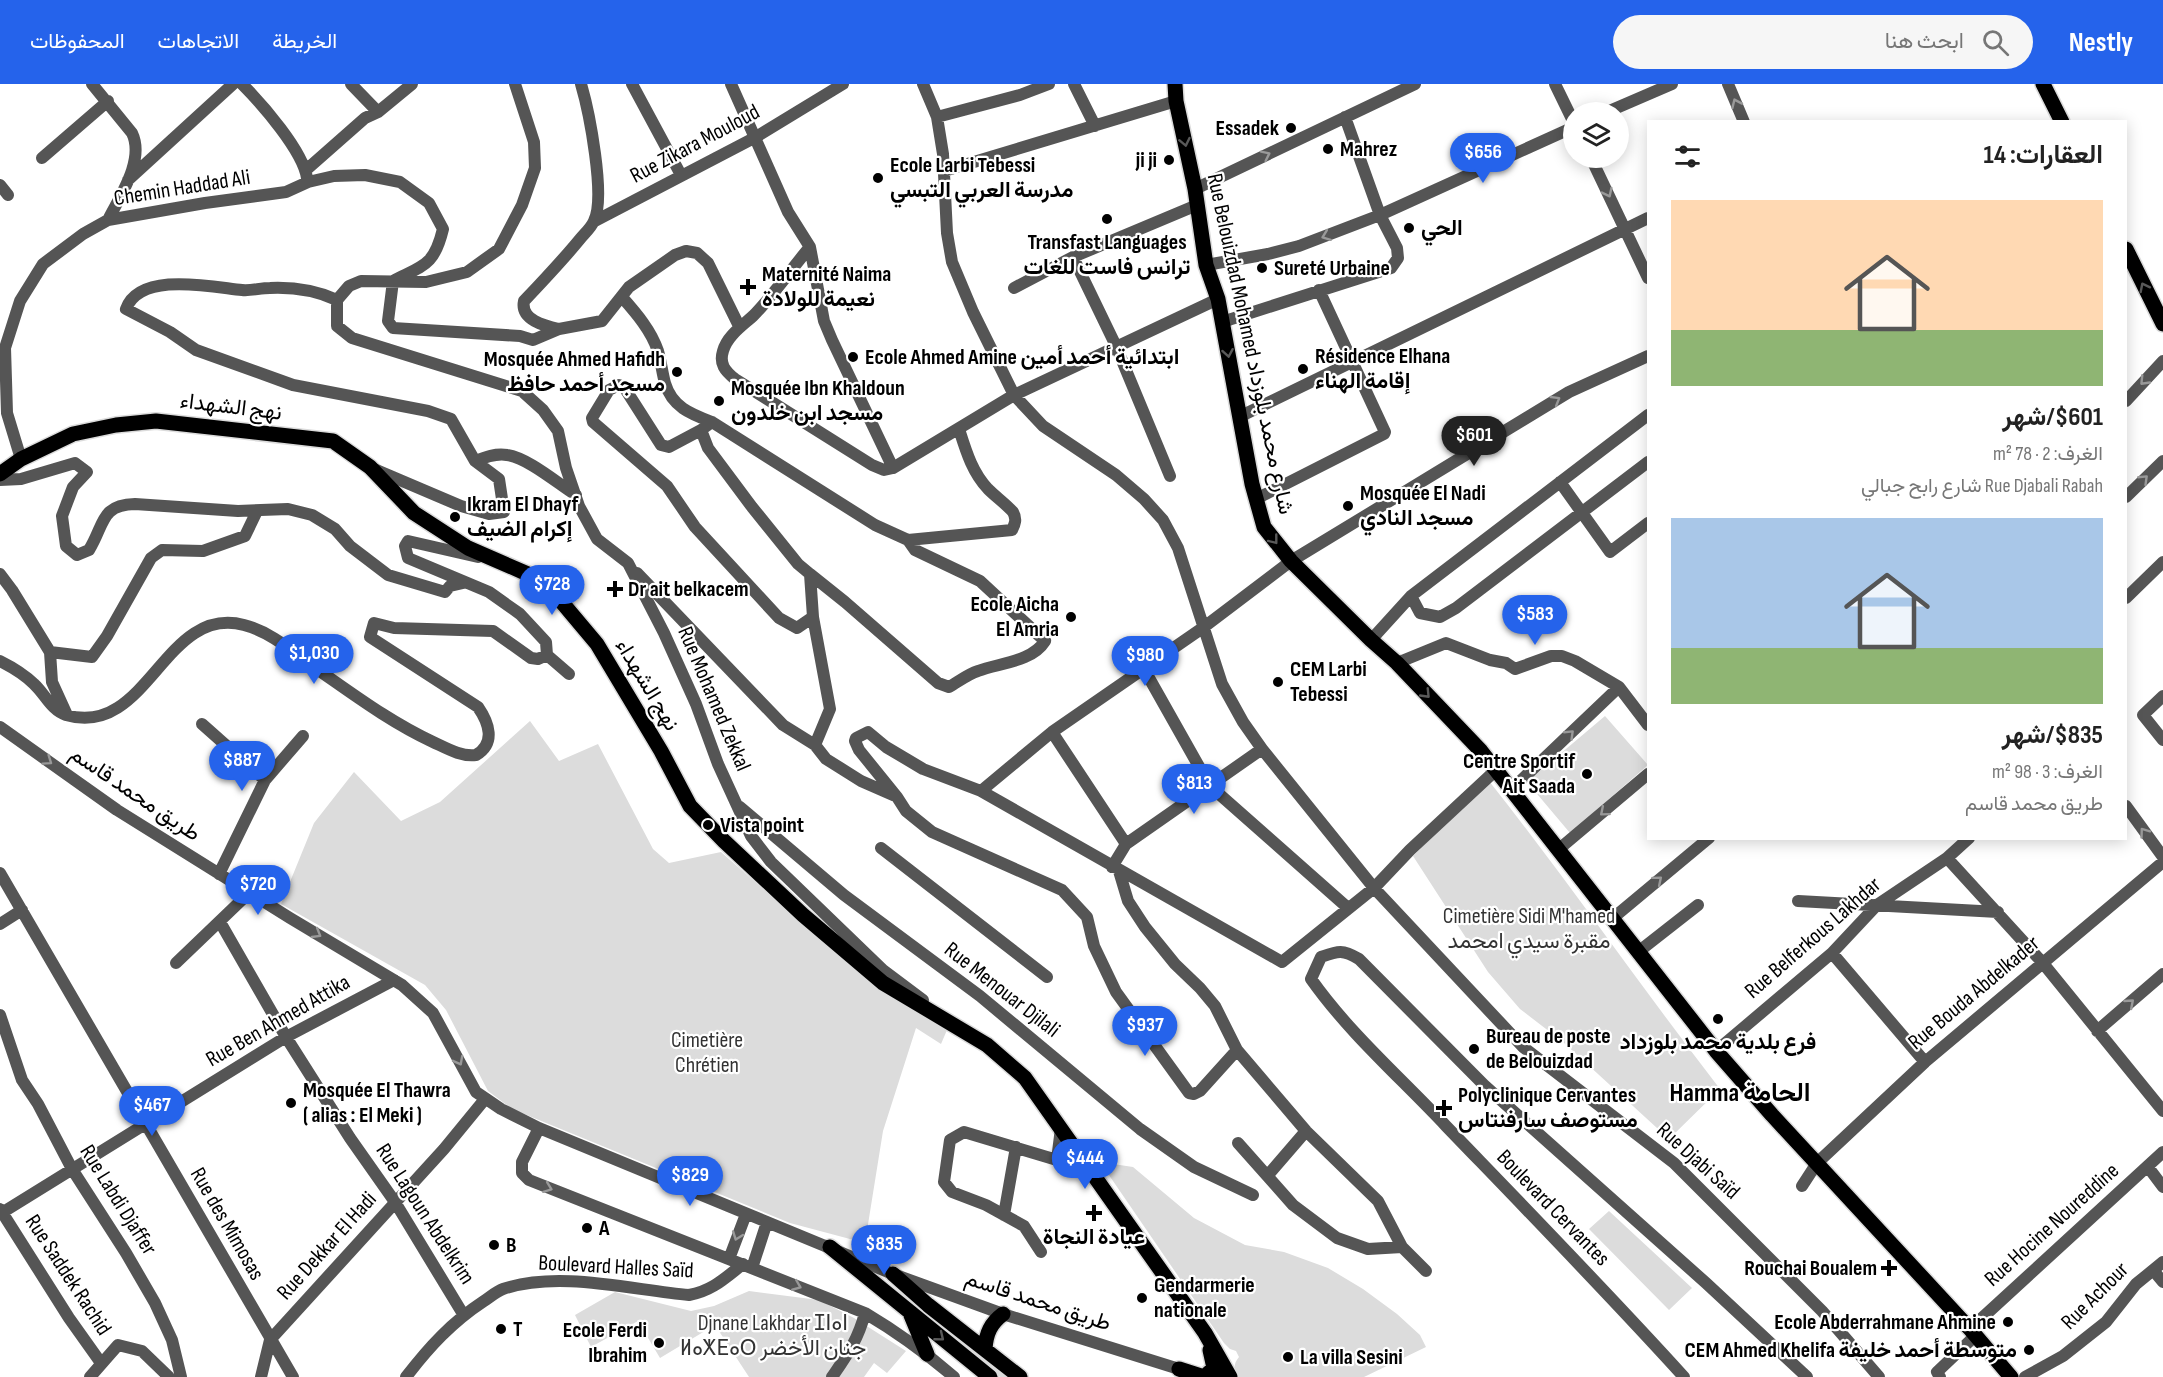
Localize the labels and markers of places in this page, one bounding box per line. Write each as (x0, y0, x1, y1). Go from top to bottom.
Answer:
place label: Essadek (1215, 115, 1280, 142)
marker: Essadek (1284, 121, 1298, 135)
pin: $656 (1447, 133, 1519, 184)
place label: Mahrez (1340, 136, 1398, 163)
marker: Mahrez (1321, 142, 1335, 156)
place label: ji ji (1135, 147, 1157, 174)
place label: Ecole Larbi Tebessi مدرسة العربي التبسي (890, 152, 1074, 208)
marker: ji ji (1162, 153, 1176, 167)
marker: Ecole Larbi Tebessi مدرسة العربي التبسي (871, 171, 885, 185)
marker: Transfast Languages ترانس فاست للغات (1100, 212, 1114, 226)
place label: الحي (1421, 215, 1463, 246)
marker: الحي (1402, 221, 1416, 235)
place label: Transfast Languages ترانس فاست للغات (1023, 229, 1191, 281)
place label: Sureté Urbaine (1274, 255, 1390, 282)
place label: Maternité Naima نعيمة للولادة (762, 261, 891, 313)
marker: Sureté Urbaine (1255, 261, 1269, 275)
marker: Maternité Naima نعيمة للولادة (739, 278, 757, 296)
place label: Résidence Elhana إقامة الهناء (1315, 343, 1450, 395)
place label: Ecole Ahmed Amine ابتدائية أحمد أمين (865, 344, 1180, 371)
place label: Mosquée Ahmed Hafidh مسجد أحمد حافظ (484, 346, 665, 398)
marker: Ecole Ahmed Amine ابتدائية أحمد أمين (846, 350, 860, 364)
marker: Résidence Elhana إقامة الهناء (1296, 362, 1310, 376)
marker: Mosquée Ahmed Hafidh مسجد أحمد حافظ (670, 365, 684, 379)
place label: Mosquée Ibn Khaldoun مسجد ابن خلدون (731, 375, 905, 427)
marker: Mosquée Ibn Khaldoun مسجد ابن خلدون (712, 394, 726, 408)
pin: $601 (1438, 416, 1510, 467)
place label: Mosquée El Nadi مسجد النادي (1360, 480, 1486, 536)
place label: Ikram El Dhayf إكرام الضيف (467, 491, 580, 543)
marker: Mosquée El Nadi مسجد النادي (1341, 499, 1355, 513)
marker: Ikram El Dhayf إكرام الضيف (448, 510, 462, 524)
pin: $728 (516, 565, 588, 616)
place label: Dr ait belkacem (628, 576, 749, 603)
marker: Dr ait belkacem (606, 580, 624, 598)
place label: Ecole Aicha El Amria (970, 591, 1059, 643)
pin: $583 (1499, 595, 1571, 646)
marker: Ecole Aicha El Amria (1064, 610, 1078, 624)
pin: $1,030 (265, 634, 363, 685)
pin: $980 (1109, 636, 1181, 687)
place label: CEM Larbi Tebessi (1290, 656, 1367, 708)
marker: CEM Larbi Tebessi (1271, 675, 1285, 689)
pin: $887 (206, 741, 278, 792)
place label: Centre Sportif Ait Saada (1463, 748, 1576, 800)
pin: $813 (1158, 764, 1230, 815)
marker: Centre Sportif Ait Saada (1580, 767, 1594, 781)
place label: Vista point (720, 812, 804, 839)
marker: Vista point (701, 818, 715, 832)
pin: $720 (222, 865, 294, 916)
pin: $937 (1109, 1006, 1181, 1057)
marker: فرع بلدية محمد بلوزداد (1711, 1012, 1725, 1026)
place label: Bureau de poste de Belouizdad (1486, 1023, 1611, 1075)
place label: فرع بلدية محمد بلوزداد (1620, 1029, 1816, 1056)
marker: Bureau de poste de Belouizdad (1467, 1042, 1481, 1056)
place label: Mosquée El Thawra ( alias : El Meki ) (303, 1077, 451, 1129)
place label: Polyclinique Cervantes مستوصف سارفنتاس (1458, 1082, 1638, 1134)
pin: $467 (116, 1086, 188, 1137)
marker: Mosquée El Thawra ( alias : El Meki ) (284, 1096, 298, 1110)
marker: Polyclinique Cervantes مستوصف سارفنتاس (1435, 1099, 1453, 1117)
pin: $444 (1049, 1139, 1121, 1190)
pin: $829 (654, 1156, 726, 1207)
marker: عيادة النجاة (1085, 1204, 1103, 1222)
place label: A (598, 1215, 610, 1242)
marker: A (580, 1221, 594, 1235)
place label: عيادة النجاة (1043, 1224, 1145, 1251)
pin: $835 (848, 1225, 920, 1276)
place label: B (506, 1232, 516, 1259)
marker: B (487, 1238, 501, 1252)
place label: Rouchai Boualem (1744, 1255, 1877, 1282)
marker: Rouchai Boualem (1882, 1261, 1896, 1275)
place label: Gendarmerie nationale (1154, 1272, 1255, 1324)
marker: Gendarmerie nationale (1135, 1291, 1149, 1305)
place label: Ecole Abderrahmane Ahmine (1774, 1309, 1996, 1336)
marker: Ecole Abderrahmane Ahmine (2001, 1315, 2015, 1329)
place label: T (513, 1316, 523, 1343)
place label: Ecole Ferdi Ibrahim (563, 1317, 647, 1369)
marker: T (494, 1322, 508, 1336)
marker: Ecole Ferdi Ibrahim (652, 1336, 666, 1350)
place label: CEM Ahmed Khelifa متوسطة أحمد خليفة (1685, 1337, 2017, 1364)
marker: CEM Ahmed Khelifa متوسطة أحمد خليفة (2022, 1343, 2036, 1357)
place label: La villa Sesini (1300, 1344, 1403, 1371)
marker: La villa Sesini (1281, 1350, 1295, 1364)

